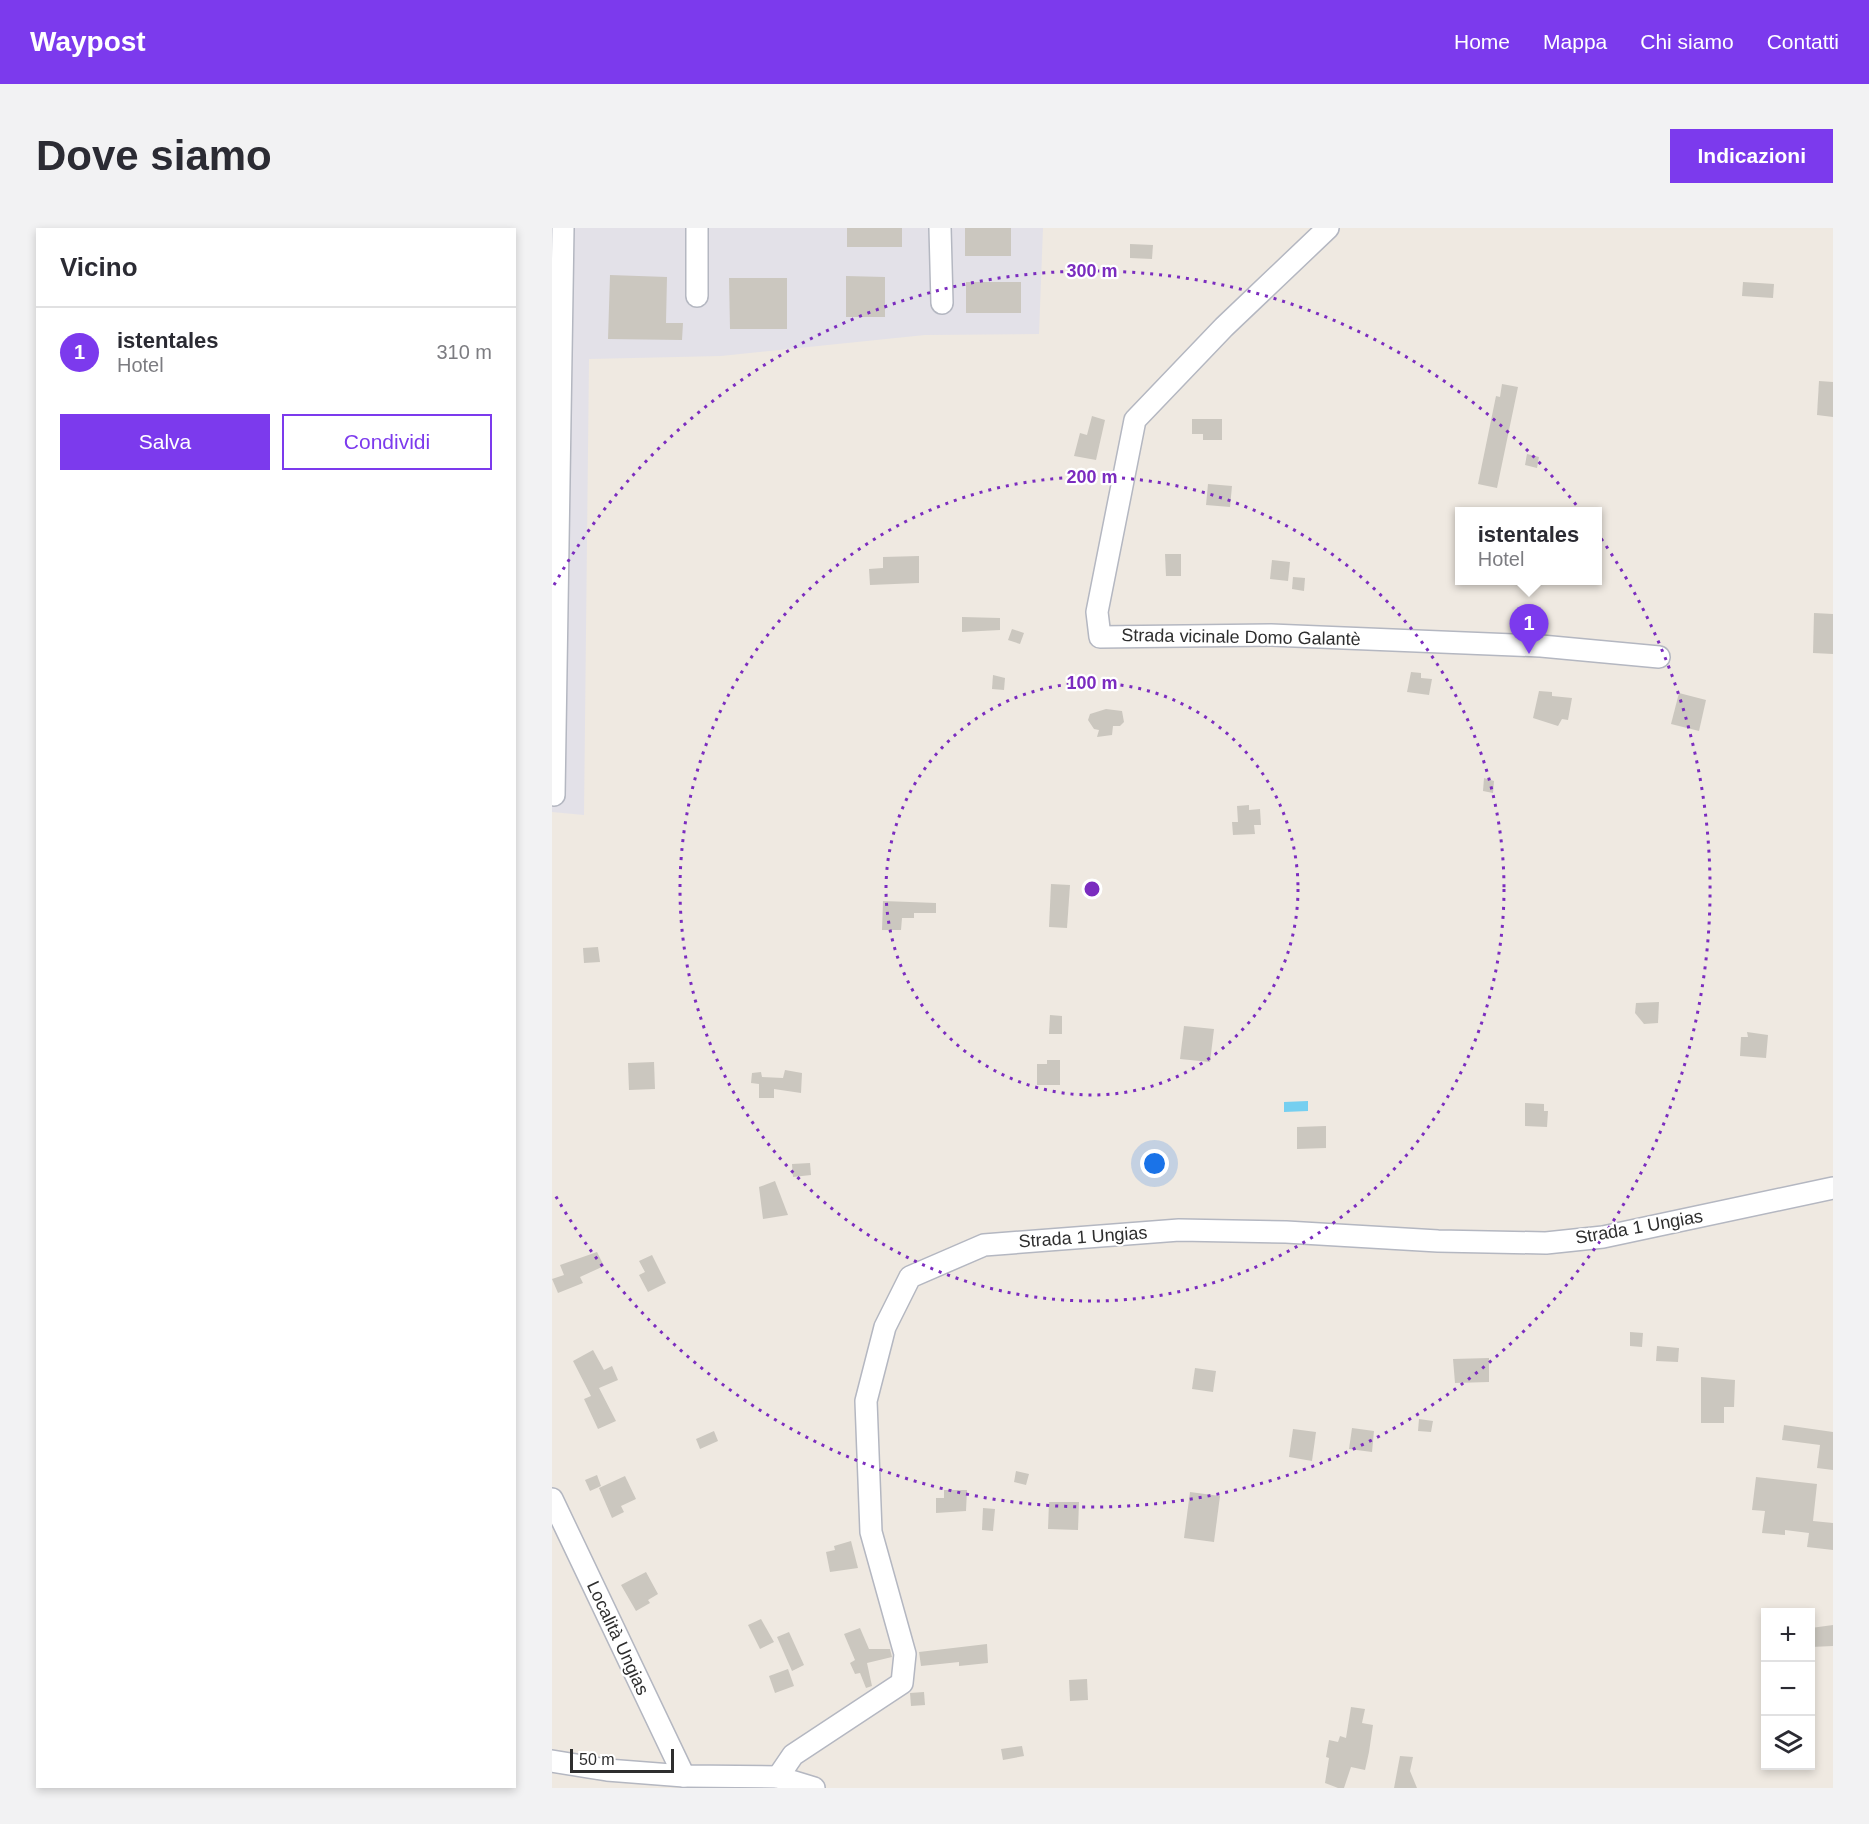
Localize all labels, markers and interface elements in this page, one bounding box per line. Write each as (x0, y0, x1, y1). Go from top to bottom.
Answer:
text: Waypost (30, 26, 146, 57)
text: Home (1454, 30, 1510, 53)
text: Mappa (1543, 30, 1607, 53)
text: Chi siamo (1640, 30, 1734, 53)
text: Contatti (1767, 30, 1839, 53)
button: Indicazioni (1670, 129, 1833, 183)
text: Dove siamo (36, 132, 272, 179)
text: Vicino (60, 252, 138, 282)
text: 300 m (1066, 261, 1118, 281)
text: istentales (117, 328, 219, 353)
text: 1 (74, 341, 85, 363)
text: 310 m (436, 341, 492, 363)
text: Hotel (117, 354, 164, 376)
button: Salva (60, 414, 270, 470)
button: Condividi (282, 414, 492, 470)
text: 200 m (1066, 467, 1118, 487)
popup (1455, 507, 1602, 585)
text: istentales (1478, 522, 1579, 547)
text: Hotel (1478, 548, 1524, 570)
pin: 1 (1510, 604, 1548, 654)
street label: Strada vicinale Domo Galantè (1121, 625, 1361, 649)
text: 100 m (1066, 673, 1118, 693)
centre of rings (1082, 879, 1102, 899)
your location (1140, 1149, 1169, 1178)
street label: Strada 1 Ungias (1574, 1206, 1704, 1248)
street label: Strada 1 Ungias (1018, 1223, 1148, 1251)
street label: Località Ungias (583, 1578, 653, 1698)
map controls (1761, 1608, 1815, 1770)
button: + (1761, 1608, 1815, 1662)
button: − (1761, 1662, 1815, 1716)
button: layers (1761, 1716, 1815, 1770)
scale bar (570, 1746, 674, 1774)
text: 50 m (579, 1751, 615, 1768)

